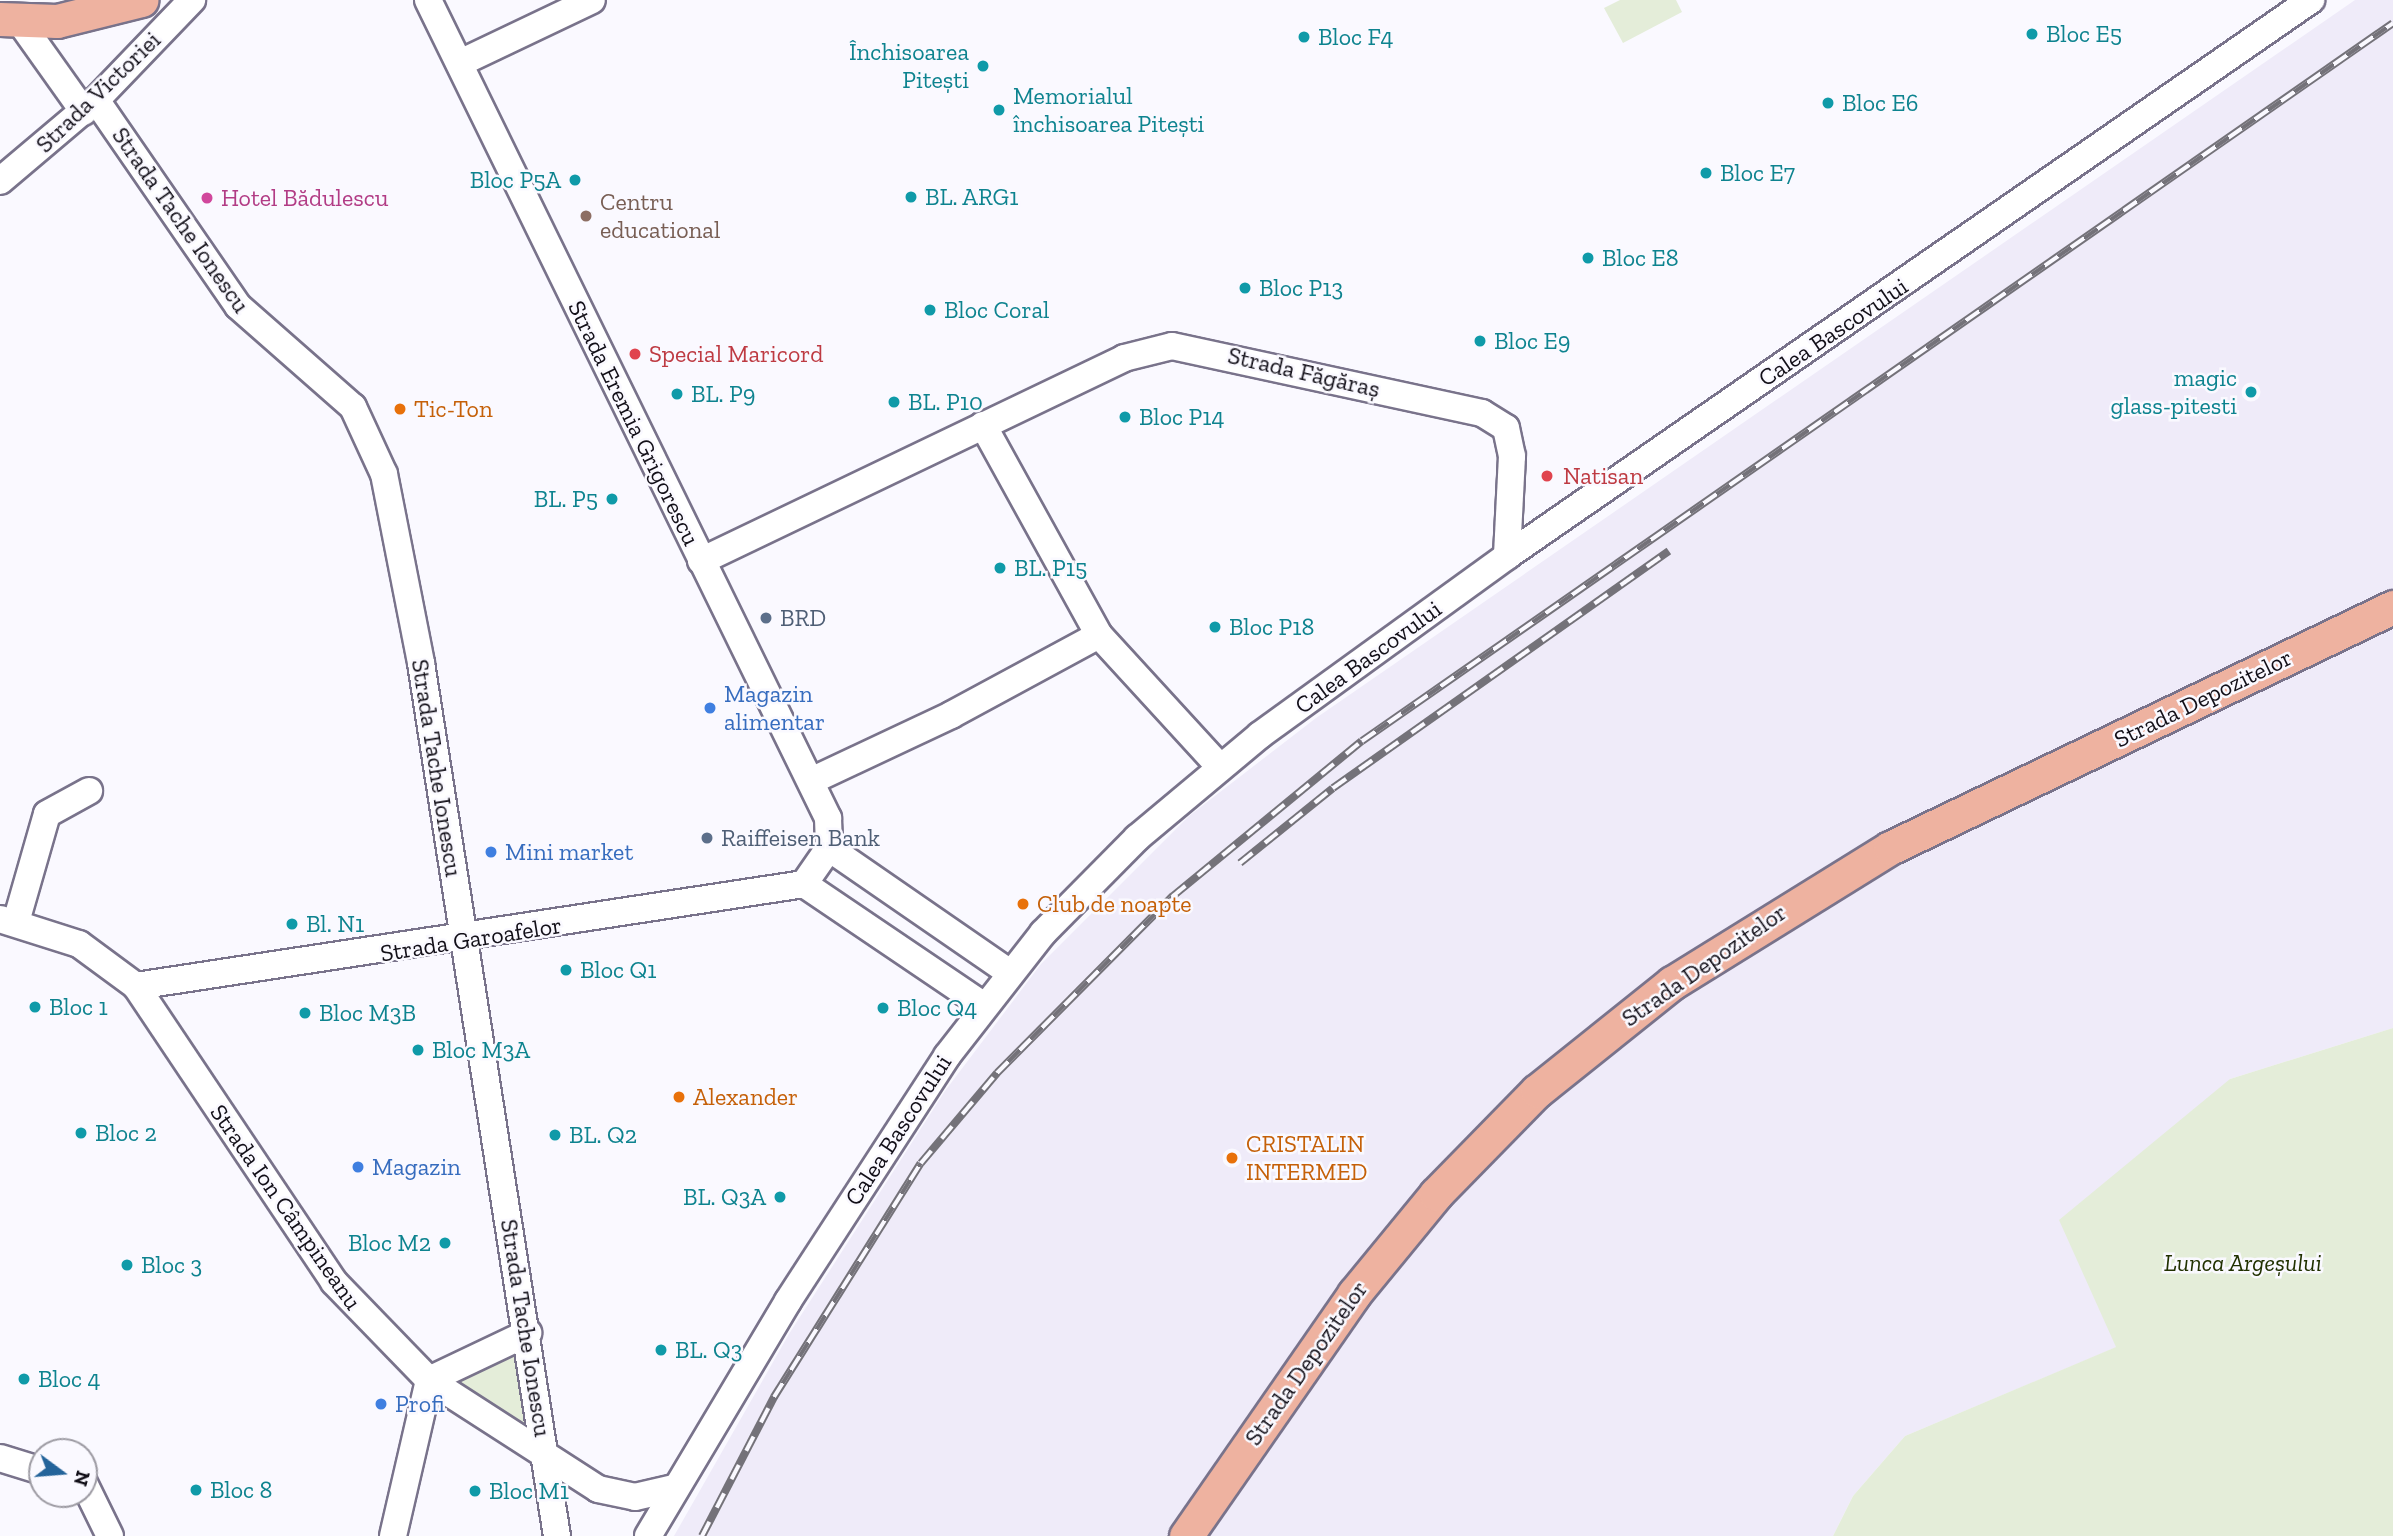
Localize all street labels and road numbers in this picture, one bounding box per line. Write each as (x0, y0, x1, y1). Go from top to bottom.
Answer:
street label: Strada Victoriei (30, 25, 166, 159)
street label: Strada Tache Ionescu (106, 122, 256, 318)
street label: Calea Bascovului (1753, 272, 1913, 392)
street label: Strada Eremia Grigorescu (562, 296, 706, 550)
street label: Strada Făgăraș (1225, 341, 1383, 403)
street label: Calea Bascovului (1289, 594, 1447, 720)
street label: Strada Depozitelor (2109, 643, 2297, 753)
street label: Strada Tache Ionescu (406, 657, 468, 879)
street label: Strada Depozitelor (1616, 898, 1792, 1032)
street label: Strada Garoafelor (378, 910, 564, 968)
street label: Calea Bascovului (839, 1049, 957, 1211)
street label: Strada Ion Câmpineanu (204, 1099, 368, 1315)
street label: Strada Tache Ionescu (495, 1217, 557, 1439)
street label: Strada Depozitelor (1239, 1275, 1373, 1451)

